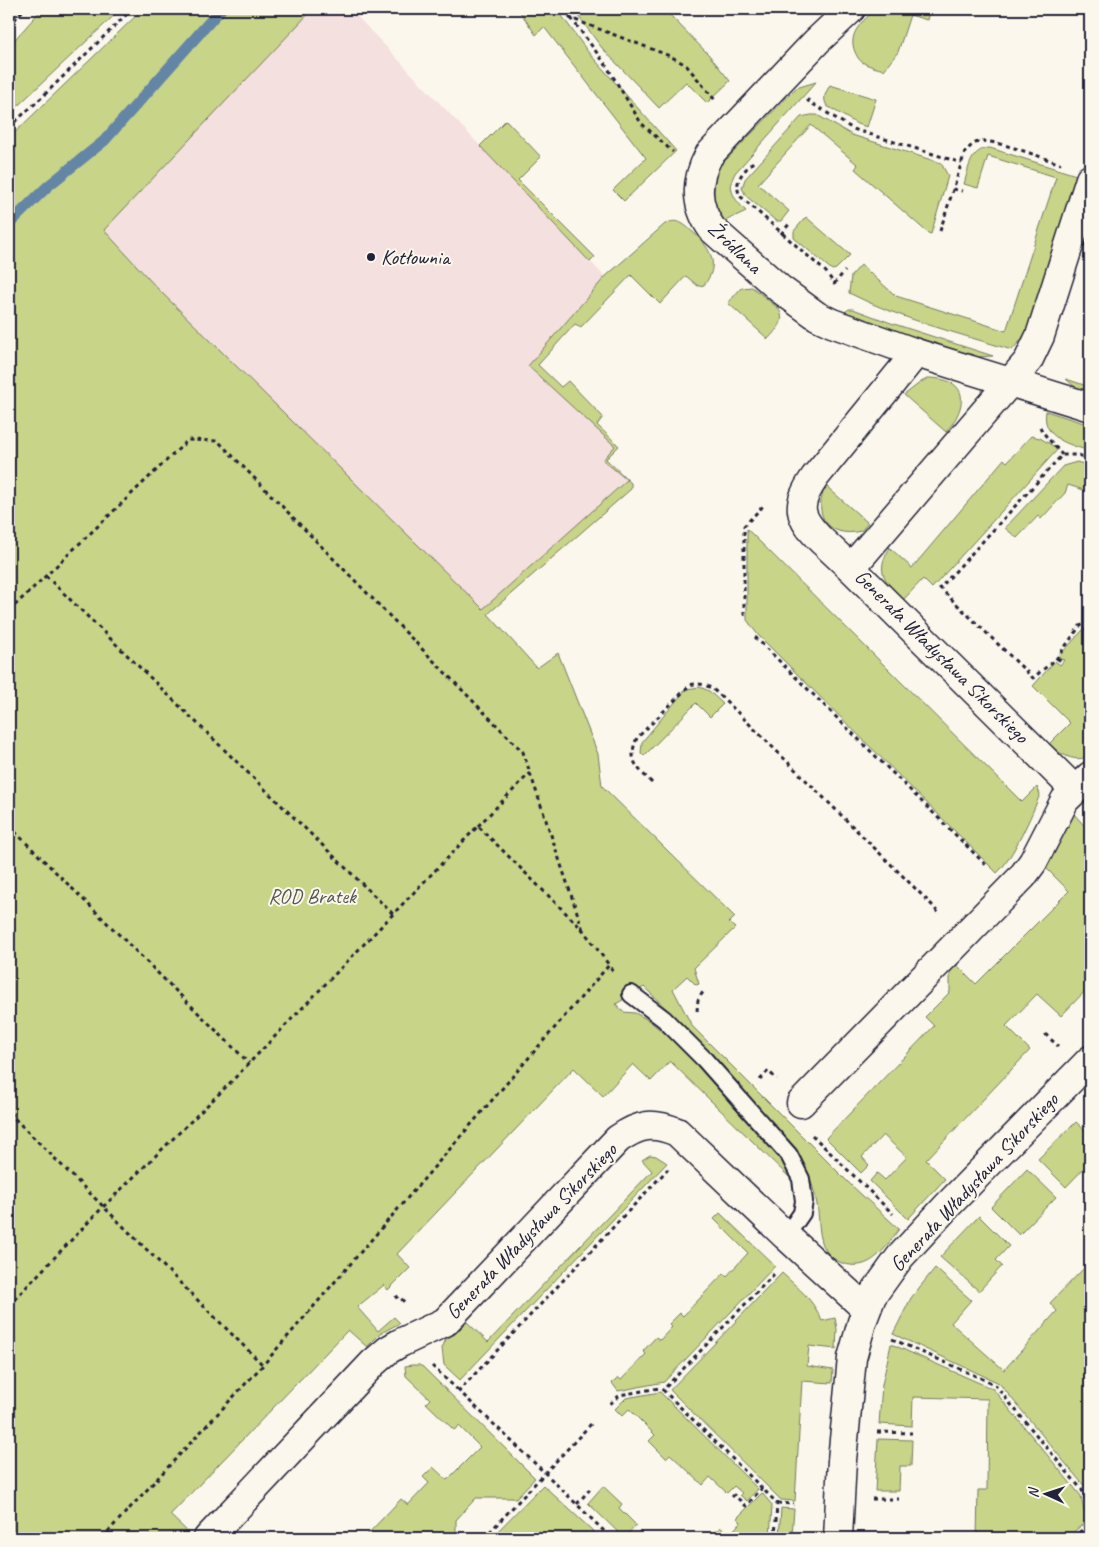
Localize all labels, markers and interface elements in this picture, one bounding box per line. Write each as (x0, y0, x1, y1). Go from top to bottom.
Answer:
street label: Źródlana (703, 215, 768, 280)
place label: Kotłownia (381, 244, 452, 270)
marker: Kotłownia (365, 251, 377, 263)
street label: Generała Władysława Sikorskiego (850, 564, 1036, 750)
park label: ROD Bratek (268, 883, 357, 909)
street label: Generała Władysława Sikorskiego (884, 1086, 1065, 1277)
street label: Generała Władysława Sikorskiego (440, 1136, 623, 1325)
north arrow (1022, 1470, 1072, 1520)
text: N (1025, 1486, 1042, 1498)

